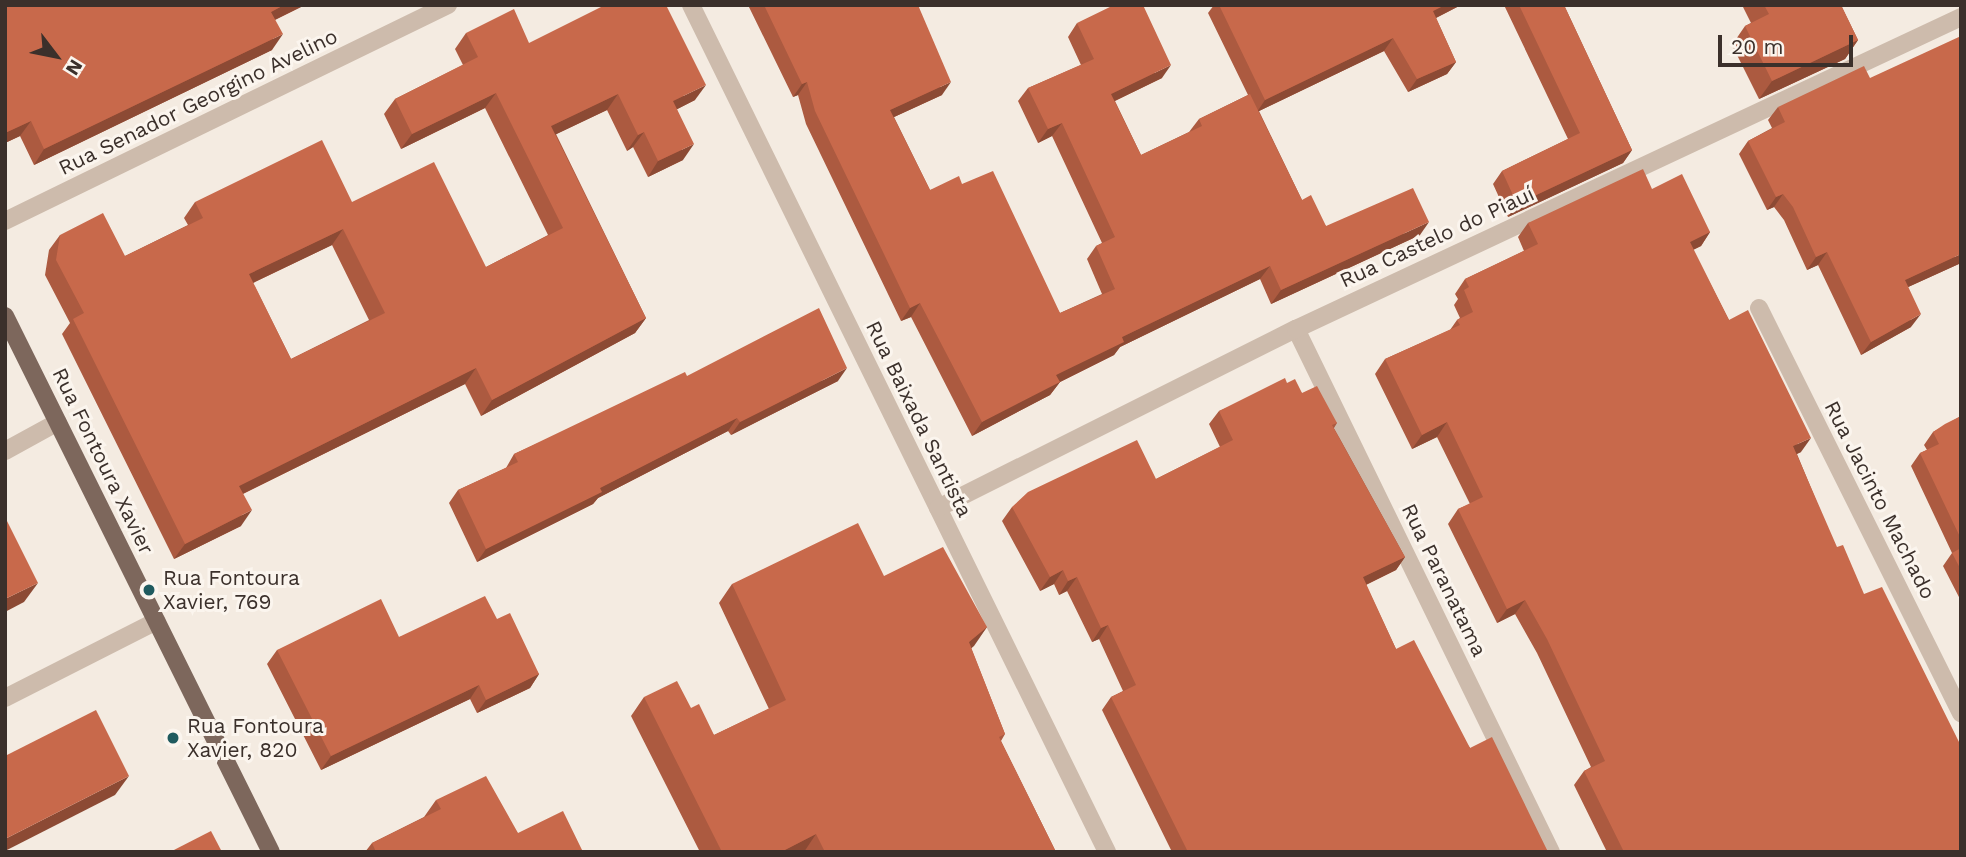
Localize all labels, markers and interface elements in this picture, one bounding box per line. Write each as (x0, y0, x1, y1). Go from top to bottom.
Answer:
north arrow (21, 21, 91, 91)
scale bar (1721, 21, 1856, 65)
street label: Rua Senador Georgino Avelino (54, 23, 342, 181)
text: 20 m (1731, 34, 1783, 59)
text: N (61, 55, 88, 79)
street label: Rua Castelo do Piauí (1336, 181, 1538, 293)
street label: Rua Baixada Santista (860, 316, 978, 522)
street label: Rua Fontoura Xavier (47, 363, 159, 559)
street label: Rua Jacinto Machado (1819, 396, 1941, 604)
street label: Rua Paranatama (1396, 499, 1492, 661)
place label: Rua Fontoura Xavier, 769 (163, 565, 300, 615)
marker: Rua Fontoura Xavier, 769 (141, 582, 157, 598)
place label: Rua Fontoura Xavier, 820 (187, 713, 324, 763)
marker: Rua Fontoura Xavier, 820 (165, 730, 181, 746)

